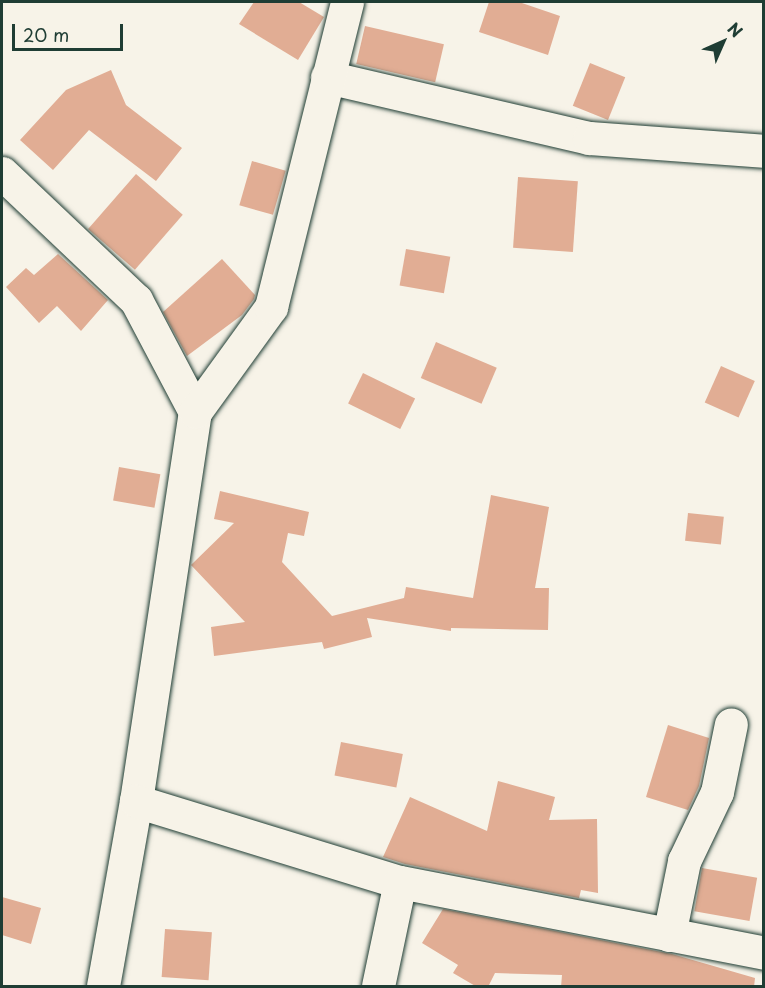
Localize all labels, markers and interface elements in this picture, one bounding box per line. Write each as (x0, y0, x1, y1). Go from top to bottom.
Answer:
scale bar (15, 12, 126, 50)
north arrow (693, 12, 753, 72)
text: N (723, 16, 749, 42)
text: 20 m (23, 21, 69, 48)

